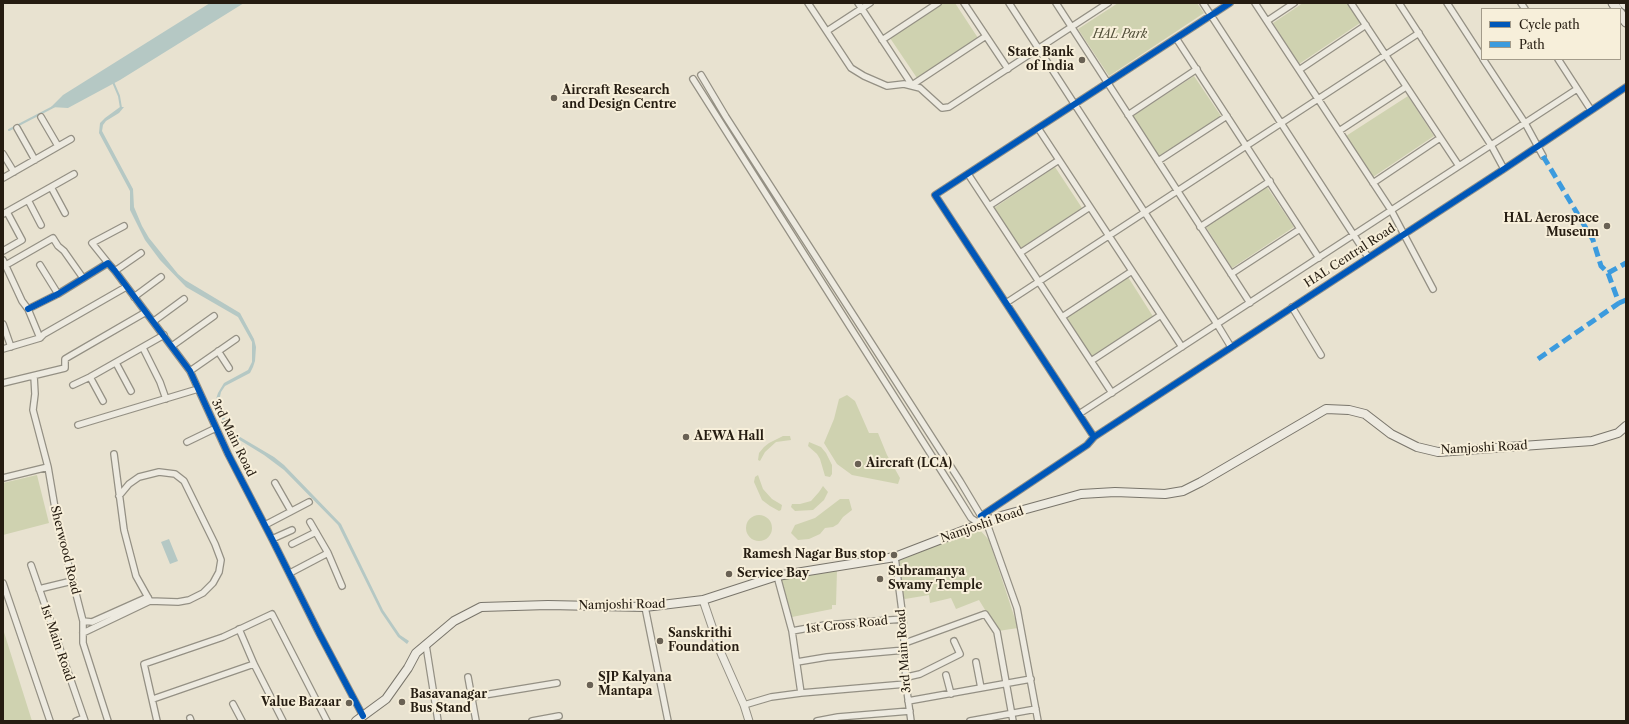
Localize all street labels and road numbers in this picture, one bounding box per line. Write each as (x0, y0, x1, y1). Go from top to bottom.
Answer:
street label: HAL Central Road (1302, 221, 1398, 291)
street label: 3rd Main Road (208, 397, 258, 479)
street label: Namjoshi Road (1440, 439, 1528, 457)
street label: Sherwood Road (47, 504, 83, 596)
street label: Namjoshi Road (938, 504, 1026, 546)
street label: Namjoshi Road (578, 597, 666, 613)
street label: 1st Main Road (37, 603, 77, 683)
street label: 3rd Main Road (894, 608, 914, 694)
street label: 1st Cross Road (805, 614, 889, 636)

